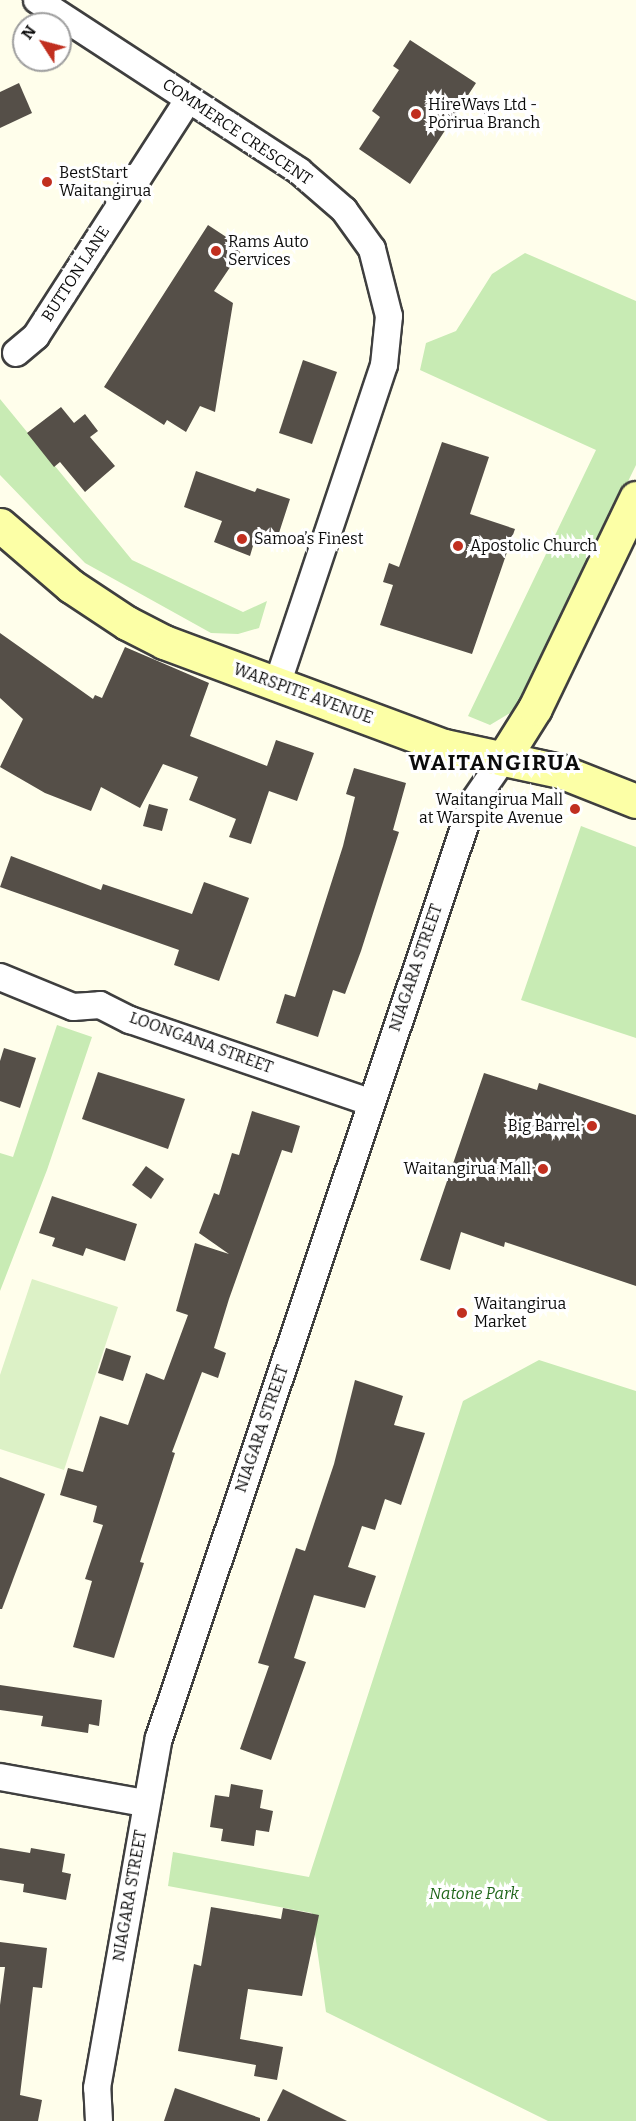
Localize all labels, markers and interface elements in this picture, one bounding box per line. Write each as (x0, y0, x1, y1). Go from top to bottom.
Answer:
north arrow (12, 12, 72, 72)
text: N (17, 22, 40, 43)
street label: COMMERCE CRESCENT (159, 75, 315, 189)
place label: HireWays Ltd - Porirua Branch (428, 95, 540, 133)
marker: HireWays Ltd - Porirua Branch (409, 107, 423, 121)
place label: BestStart Waitangirua (59, 163, 151, 201)
marker: BestStart Waitangirua (40, 175, 54, 189)
street label: BUTTON LANE (38, 223, 114, 325)
place label: Rams Auto Services (228, 232, 309, 270)
marker: Rams Auto Services (209, 244, 223, 258)
place label: Samoa’s Finest (254, 529, 363, 549)
marker: Samoa’s Finest (235, 532, 249, 546)
place label: Apostolic Church (470, 536, 597, 556)
marker: Apostolic Church (451, 539, 465, 553)
street label: WARSPITE AVENUE (231, 660, 375, 728)
district label: WAITANGIRUA (409, 750, 581, 776)
place label: Waitangirua Mall at Warspite Avenue (419, 790, 563, 828)
marker: Waitangirua Mall at Warspite Avenue (568, 802, 582, 816)
street label: NIAGARA STREET (385, 902, 447, 1034)
street label: LOONGANA STREET (127, 1008, 275, 1078)
place label: Big Barrel (507, 1116, 580, 1136)
marker: Big Barrel (585, 1119, 599, 1133)
place label: Waitangirua Mall (404, 1159, 531, 1179)
marker: Waitangirua Mall (536, 1162, 550, 1176)
place label: Waitangirua Market (474, 1294, 566, 1332)
marker: Waitangirua Market (455, 1306, 469, 1320)
street label: NIAGARA STREET (231, 1363, 293, 1495)
street label: NIAGARA STREET (109, 1829, 151, 1963)
park label: Natone Park (429, 1884, 519, 1904)

